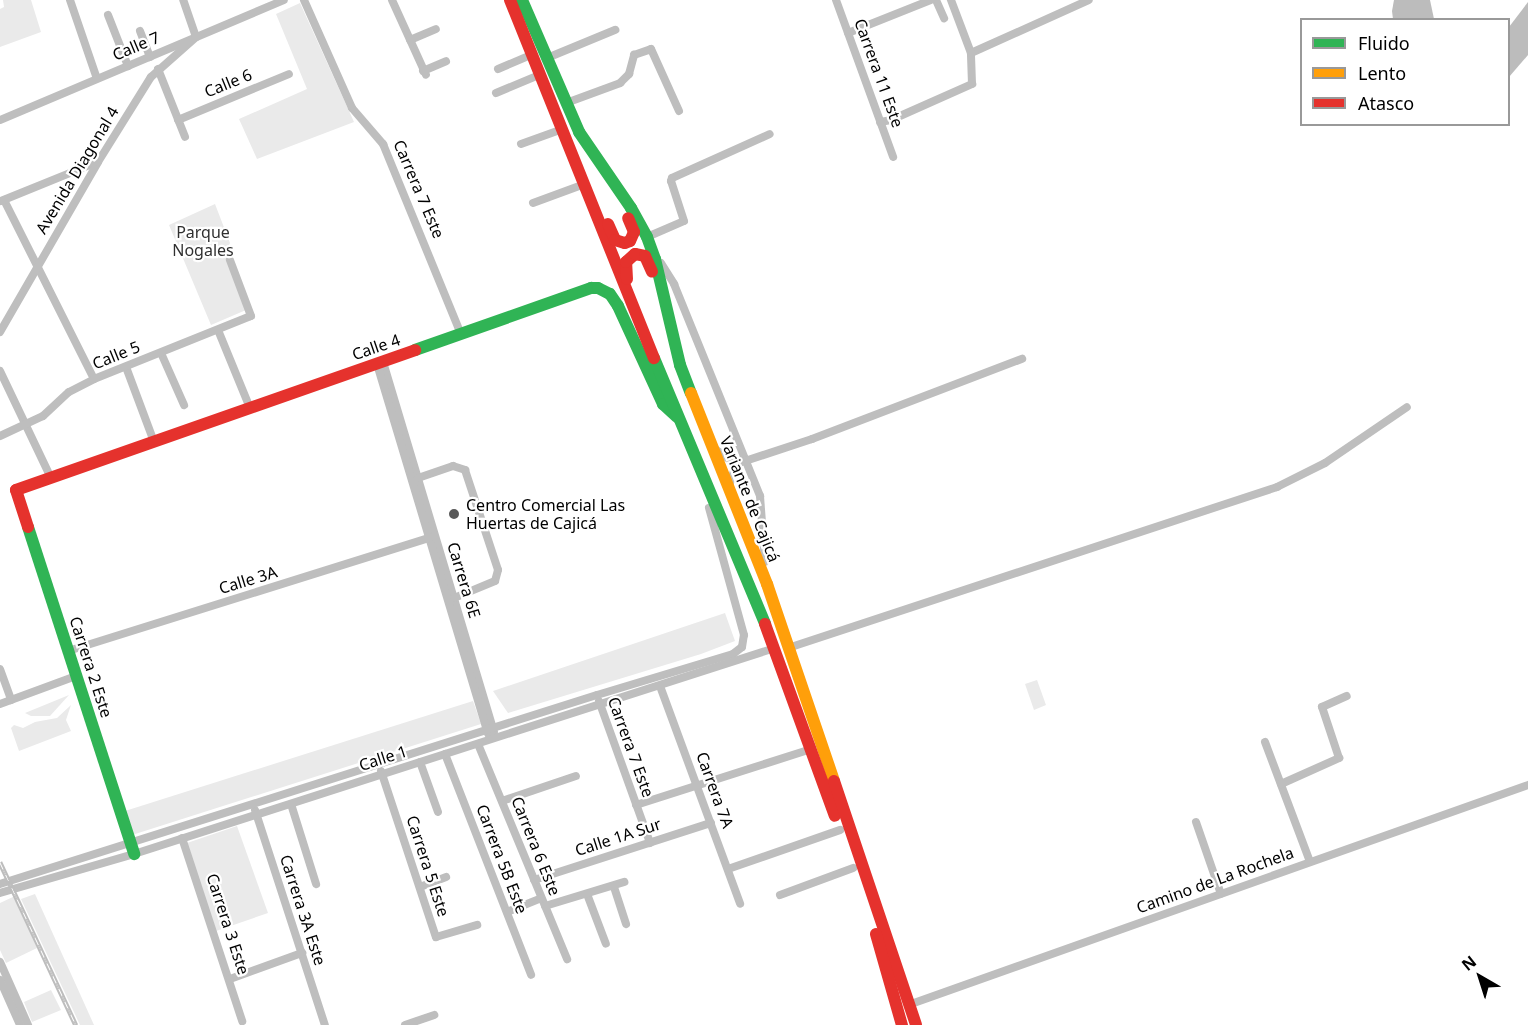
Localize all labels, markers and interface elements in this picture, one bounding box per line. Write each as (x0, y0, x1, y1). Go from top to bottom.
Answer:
street label: Carrera 11 Este (850, 16, 908, 130)
legend (1300, 18, 1510, 126)
street label: Calle 7 (109, 27, 163, 65)
text: Fluido (1358, 31, 1410, 55)
text: Lento (1358, 61, 1406, 85)
street label: Calle 6 (201, 65, 255, 101)
text: Atasco (1358, 91, 1414, 115)
street label: Avenida Diagonal 4 (31, 103, 123, 237)
street label: Carrera 7 Este (390, 137, 448, 241)
park label: Parque Nogales (172, 222, 234, 260)
street label: Calle 4 (349, 330, 403, 364)
street label: Calle 5 (89, 337, 143, 373)
street label: Variante de Cajicá (716, 433, 784, 565)
place label: Centro Comercial Las Huertas de Cajicá (466, 495, 625, 533)
marker: Centro Comercial Las Huertas de Cajicá (447, 507, 461, 521)
street label: Carrera 6E (443, 540, 485, 620)
street label: Calle 3A (217, 562, 279, 598)
street label: Carrera 2 Este (66, 614, 116, 720)
street label: Carrera 7 Este (604, 694, 658, 800)
street label: Calle 1 (356, 741, 410, 775)
street label: Carrera 7A (692, 749, 738, 831)
street label: Carrera 6 Este (507, 794, 565, 898)
street label: Carrera 5B Este (472, 802, 532, 916)
street label: Carrera 5 Este (403, 813, 453, 919)
street label: Calle 1A Sur (573, 814, 663, 860)
street label: Camino de La Rochela (1134, 843, 1296, 917)
street label: Carrera 3A Este (276, 852, 330, 968)
street label: Carrera 3 Este (203, 871, 253, 977)
north arrow (1450, 947, 1510, 1007)
text: N (1457, 950, 1481, 976)

